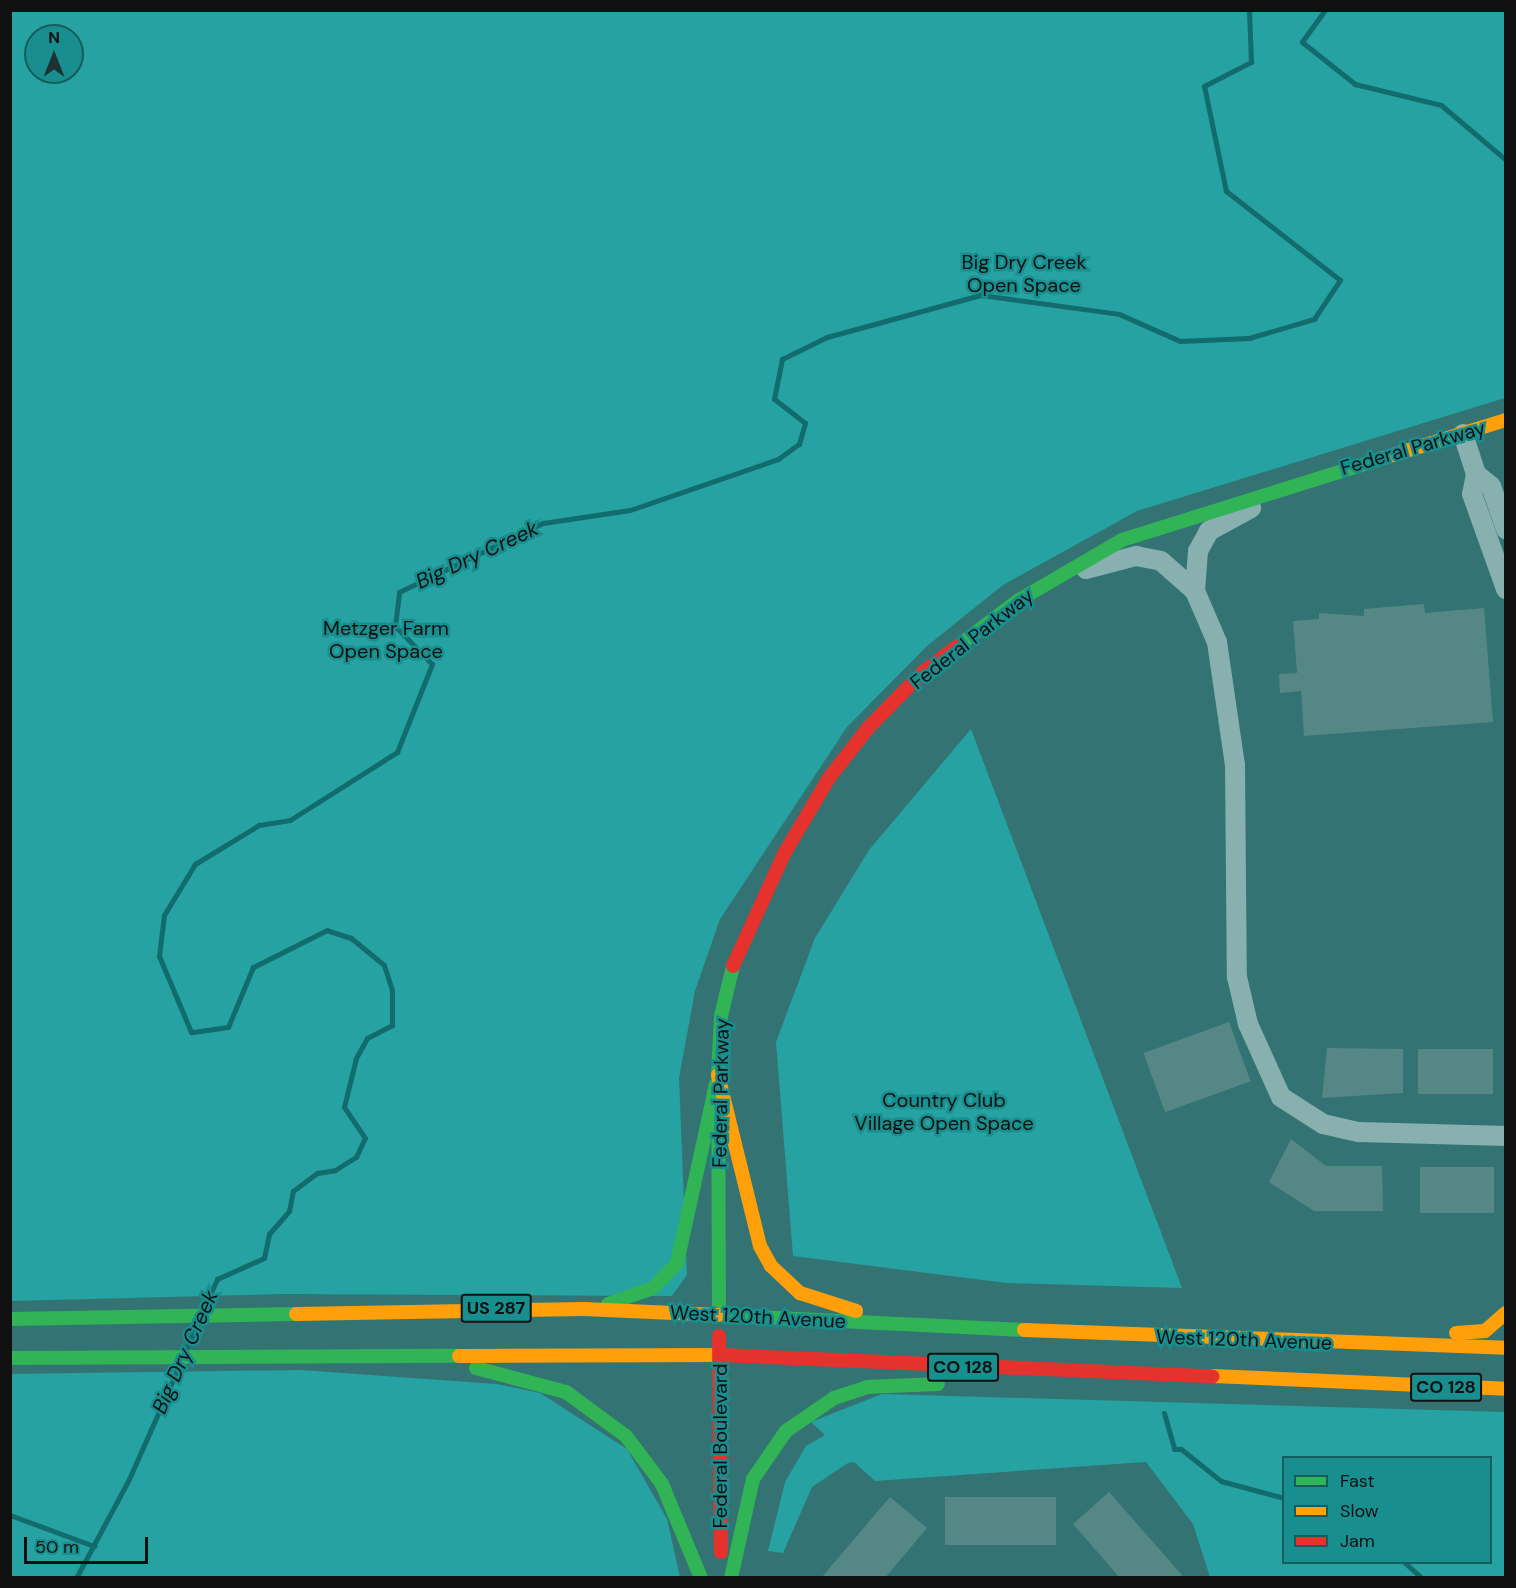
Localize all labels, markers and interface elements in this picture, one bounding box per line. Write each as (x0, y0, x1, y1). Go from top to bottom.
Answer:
north arrow (24, 24, 84, 84)
text: N (48, 27, 60, 48)
park label: Big Dry Creek Open Space (961, 251, 1087, 298)
street label: Federal Parkway (1338, 416, 1488, 480)
water label: Big Dry Creek (412, 516, 542, 594)
street label: Federal Parkway (906, 583, 1038, 695)
park label: Metzger Farm Open Space (323, 617, 449, 664)
street label: Federal Parkway (708, 1018, 734, 1168)
park label: Country Club Village Open Space (854, 1089, 1034, 1136)
water label: Big Dry Creek (147, 1286, 223, 1418)
road number: US 287 (460, 1293, 532, 1323)
street label: West 120th Avenue (669, 1300, 847, 1334)
street label: West 120th Avenue (1155, 1325, 1333, 1355)
road number: CO 128 (927, 1352, 999, 1382)
street label: Federal Boulevard (708, 1364, 732, 1528)
road number: CO 128 (1410, 1372, 1482, 1402)
legend (1282, 1456, 1492, 1564)
text: Fast (1340, 1469, 1375, 1493)
text: Slow (1340, 1499, 1379, 1523)
scale bar (27, 1525, 152, 1563)
text: Jam (1340, 1529, 1375, 1553)
text: 50 m (35, 1535, 79, 1559)

